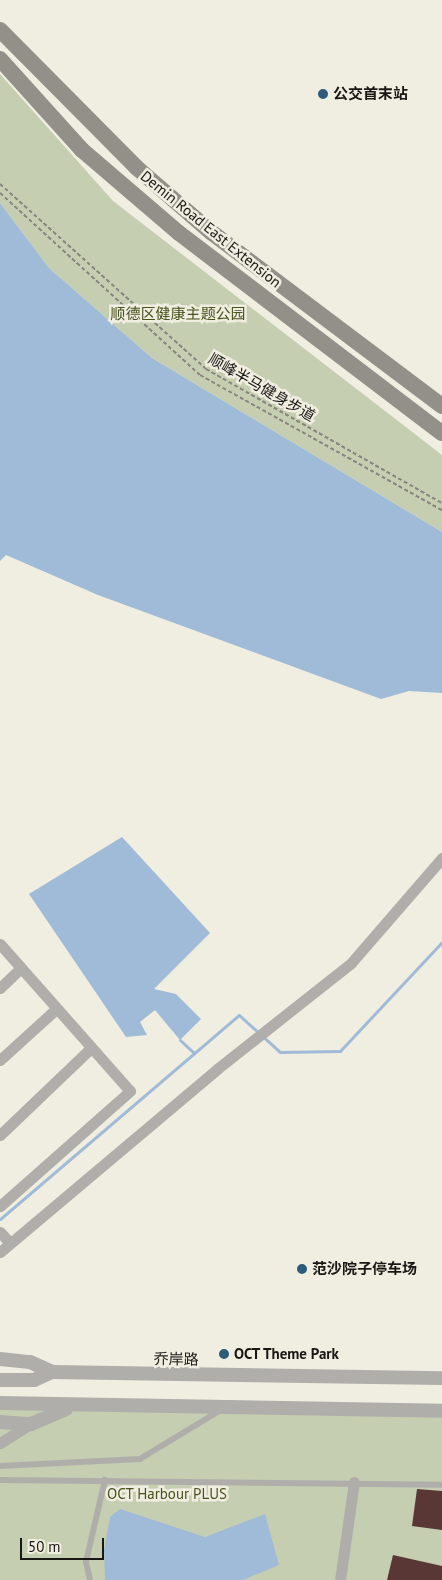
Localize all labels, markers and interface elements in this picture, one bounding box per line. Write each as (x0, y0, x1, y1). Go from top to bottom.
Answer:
place label: 公交首末站 (333, 85, 408, 103)
marker: 公交首末站 (317, 88, 329, 100)
street label: Demin Road East Extension (137, 167, 285, 291)
park label: 顺德区健康主题公园 (111, 305, 245, 323)
street label: 顺峰半马健身步道 (206, 349, 318, 425)
place label: 范沙院子停车场 (312, 1260, 417, 1278)
marker: 范沙院子停车场 (296, 1263, 308, 1275)
place label: OCT Theme Park (234, 1345, 340, 1363)
marker: OCT Theme Park (218, 1348, 230, 1360)
street label: 乔岸路 (153, 1350, 199, 1368)
park label: OCT Harbour PLUS (107, 1485, 227, 1503)
scale bar (22, 1528, 106, 1560)
text: 50 m (28, 1537, 61, 1556)

